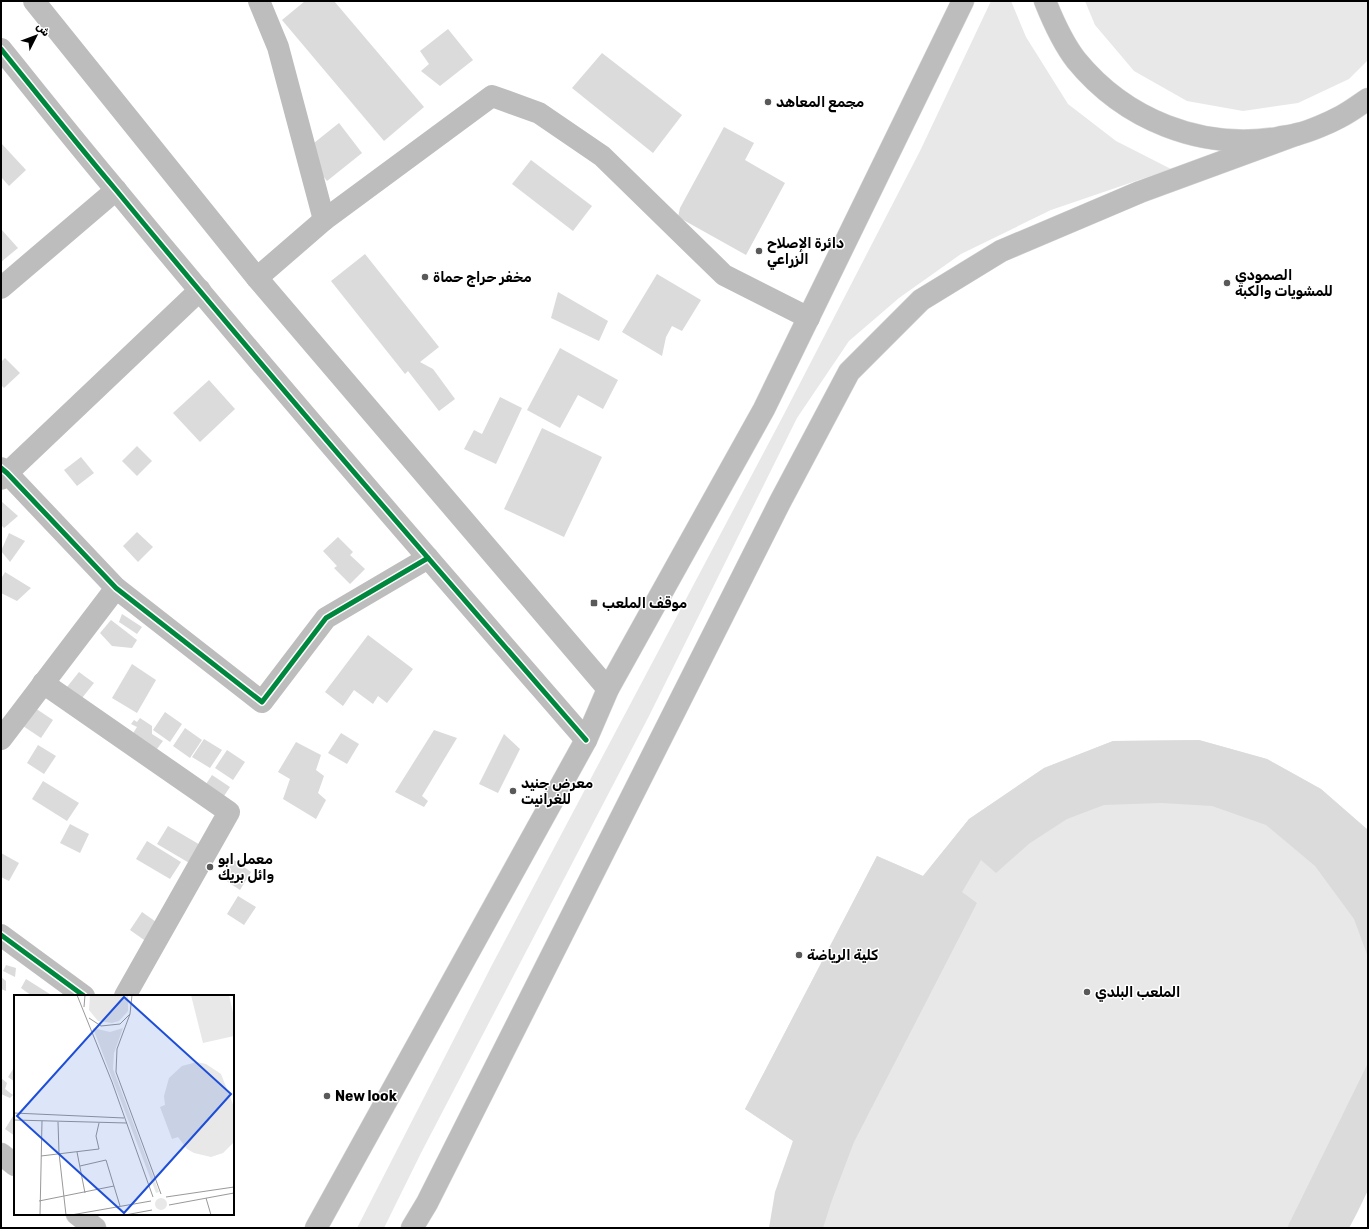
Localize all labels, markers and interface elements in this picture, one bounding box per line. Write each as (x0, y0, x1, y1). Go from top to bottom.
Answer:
north arrow (16, 16, 56, 56)
text: ش (34, 20, 53, 39)
place label: مجمع المعاهد (776, 94, 864, 113)
marker: مجمع المعاهد (763, 97, 773, 107)
place label: دائرة الإصلاح الزراعي (767, 235, 844, 270)
marker: دائرة الإصلاح الزراعي (754, 246, 764, 256)
place label: الصمودي للمشويات والكبة (1235, 267, 1333, 300)
place label: مخفر حراج حماة (433, 269, 532, 287)
marker: مخفر حراج حماة (420, 272, 430, 282)
marker: الصمودي للمشويات والكبة (1222, 278, 1232, 288)
place label: موقف الملعب (602, 595, 687, 612)
marker: موقف الملعب (589, 598, 599, 608)
place label: معرض جنيد للغرانيت (521, 775, 593, 808)
marker: معرض جنيد للغرانيت (508, 786, 518, 796)
place label: معمل ابو وائل بريك (218, 851, 274, 884)
marker: معمل ابو وائل بريك (205, 862, 215, 872)
place label: كلية الرياضة (807, 947, 878, 964)
marker: كلية الرياضة (794, 950, 804, 960)
place label: الملعب البلدي (1095, 984, 1180, 1002)
marker: الملعب البلدي (1082, 987, 1092, 997)
inset map (14, 995, 234, 1215)
place label: New look (335, 1088, 398, 1105)
marker: New look (322, 1091, 332, 1101)

